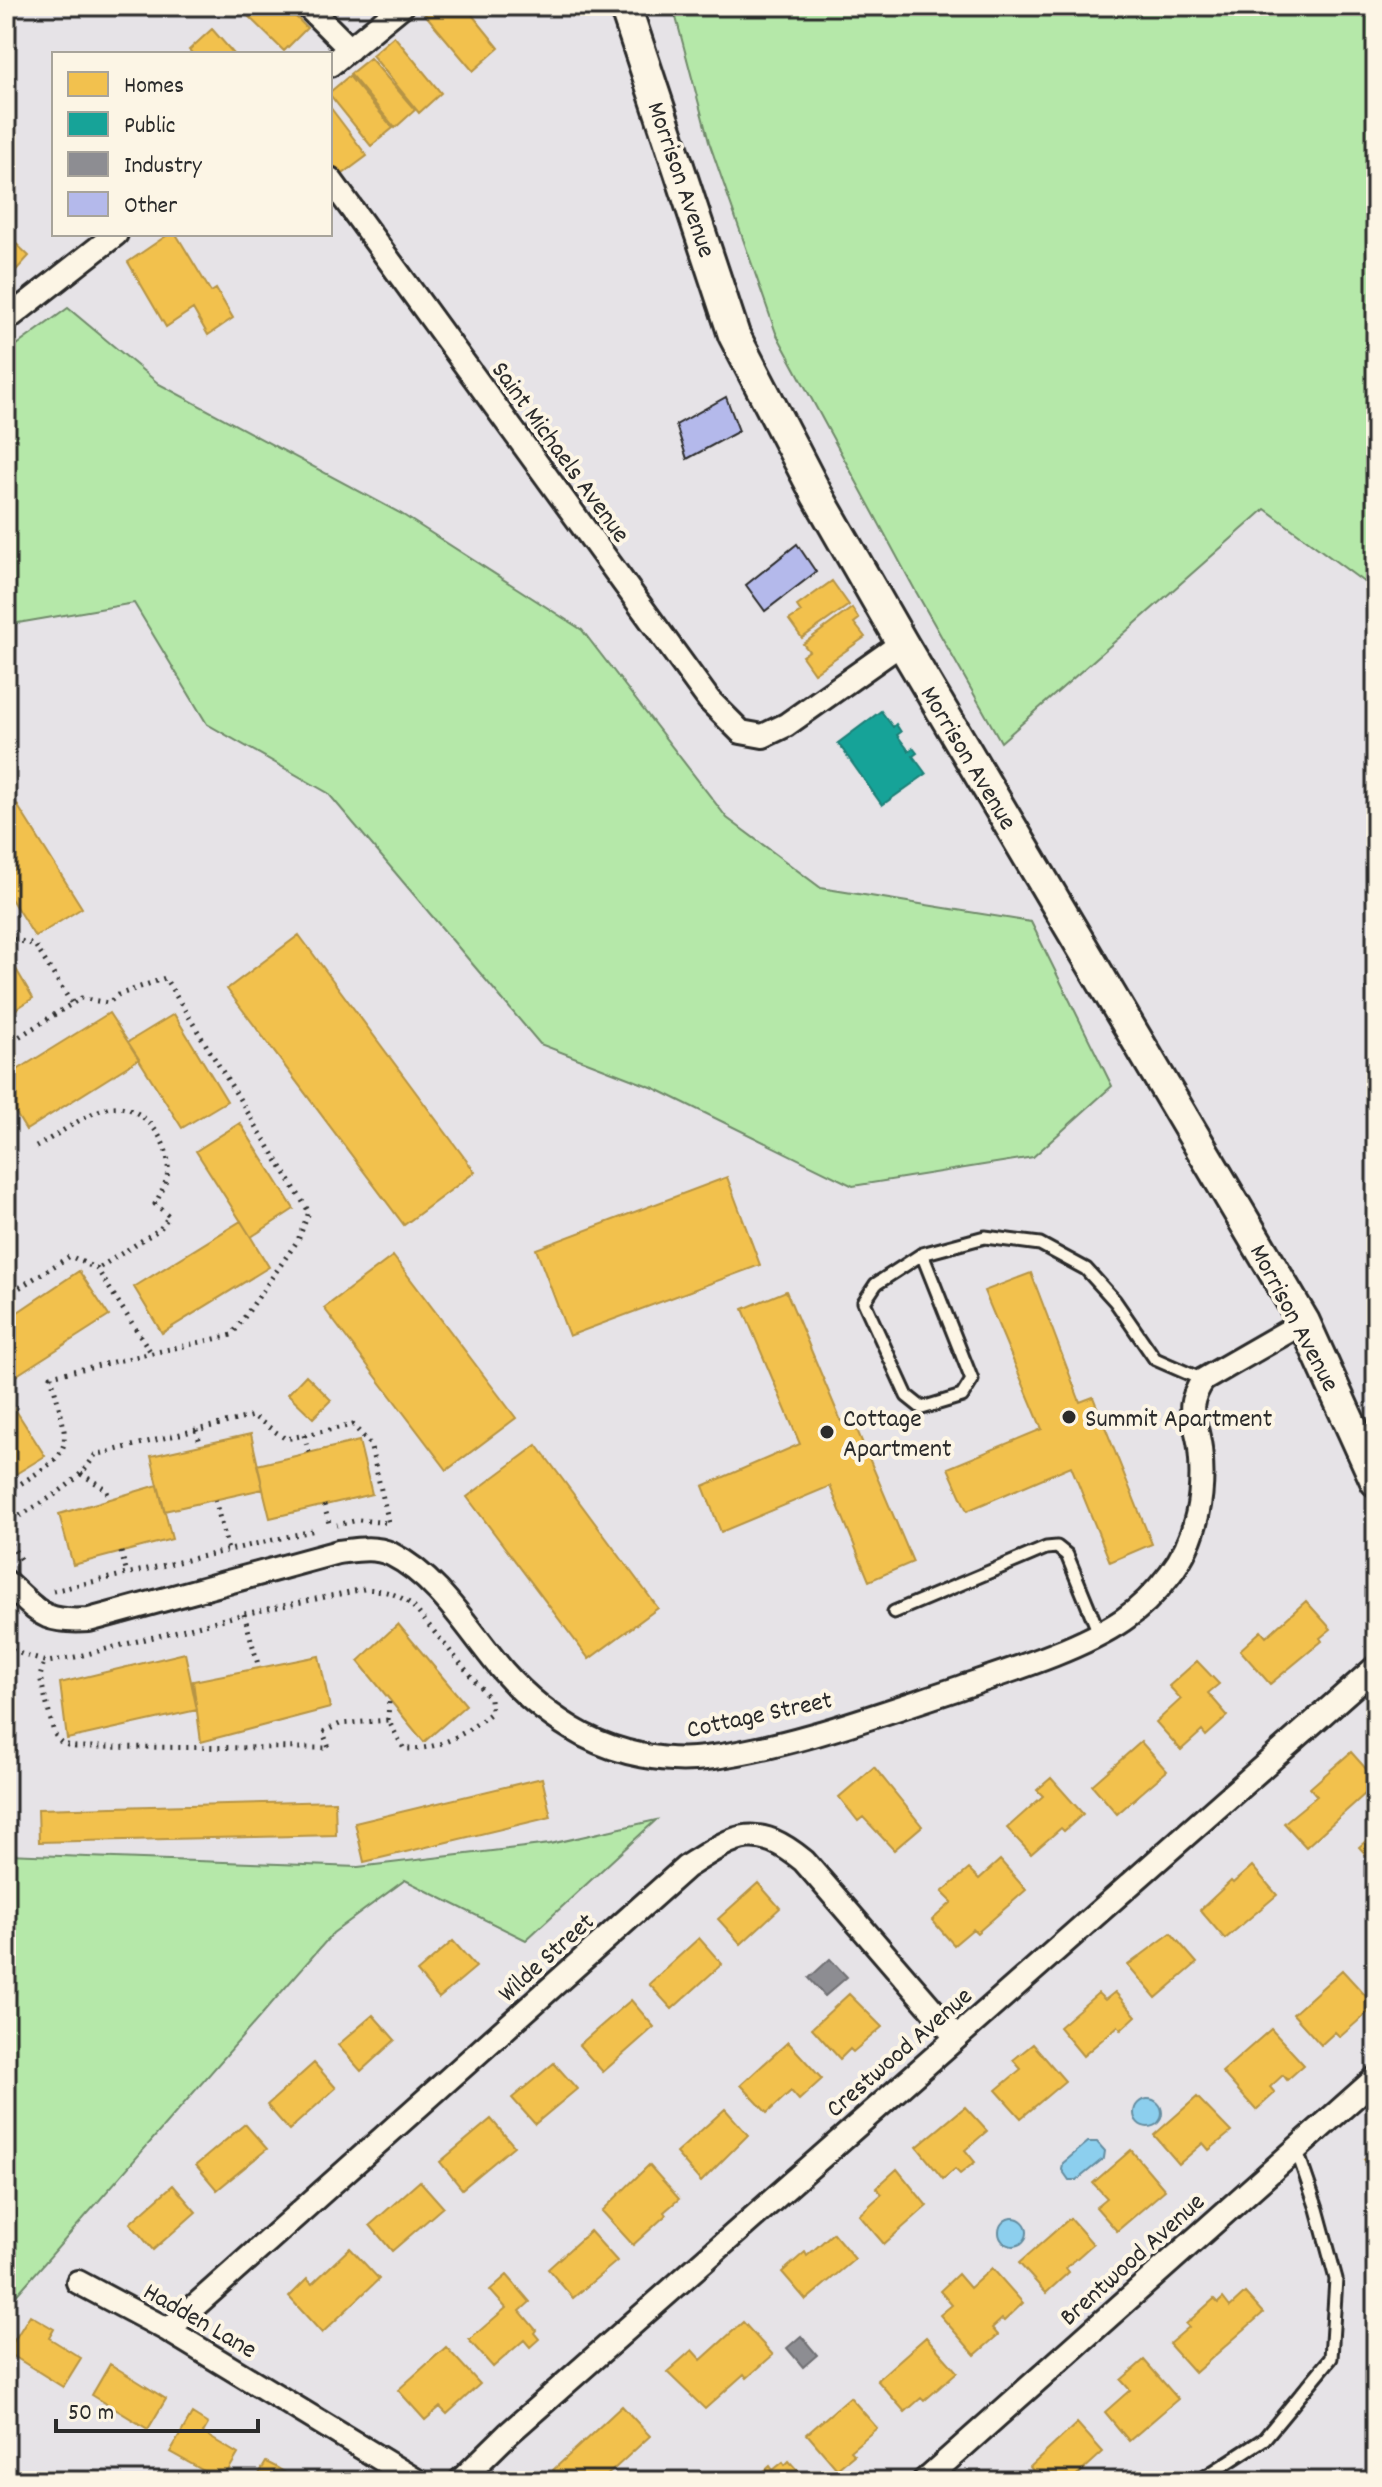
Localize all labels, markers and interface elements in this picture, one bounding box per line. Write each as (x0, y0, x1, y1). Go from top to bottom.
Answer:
legend (52, 52, 332, 236)
text: Homes (124, 70, 184, 104)
street label: Morrison Avenue (636, 97, 724, 263)
text: Public (124, 110, 175, 144)
text: Industry (124, 150, 203, 184)
text: Other (124, 190, 177, 224)
street label: Saint Michaels Avenue (481, 355, 638, 551)
street label: Morrison Avenue (909, 680, 1025, 838)
street label: Morrison Avenue (1238, 1238, 1347, 1399)
place label: Cottage Apartment (843, 1402, 952, 1469)
place label: Summit Apartment (1085, 1402, 1273, 1439)
marker: Summit Apartment (1060, 1408, 1078, 1426)
marker: Cottage Apartment (818, 1423, 836, 1441)
street label: Cottage Street (684, 1683, 836, 1750)
street label: Wilde Street (491, 1905, 604, 2012)
street label: Crestwood Avenue (819, 1979, 982, 2128)
street label: Brentwood Avenue (1053, 2185, 1214, 2336)
street label: Hadden Lane (136, 2275, 263, 2369)
scale bar (56, 2383, 258, 2433)
text: 50 m (68, 2397, 114, 2431)

